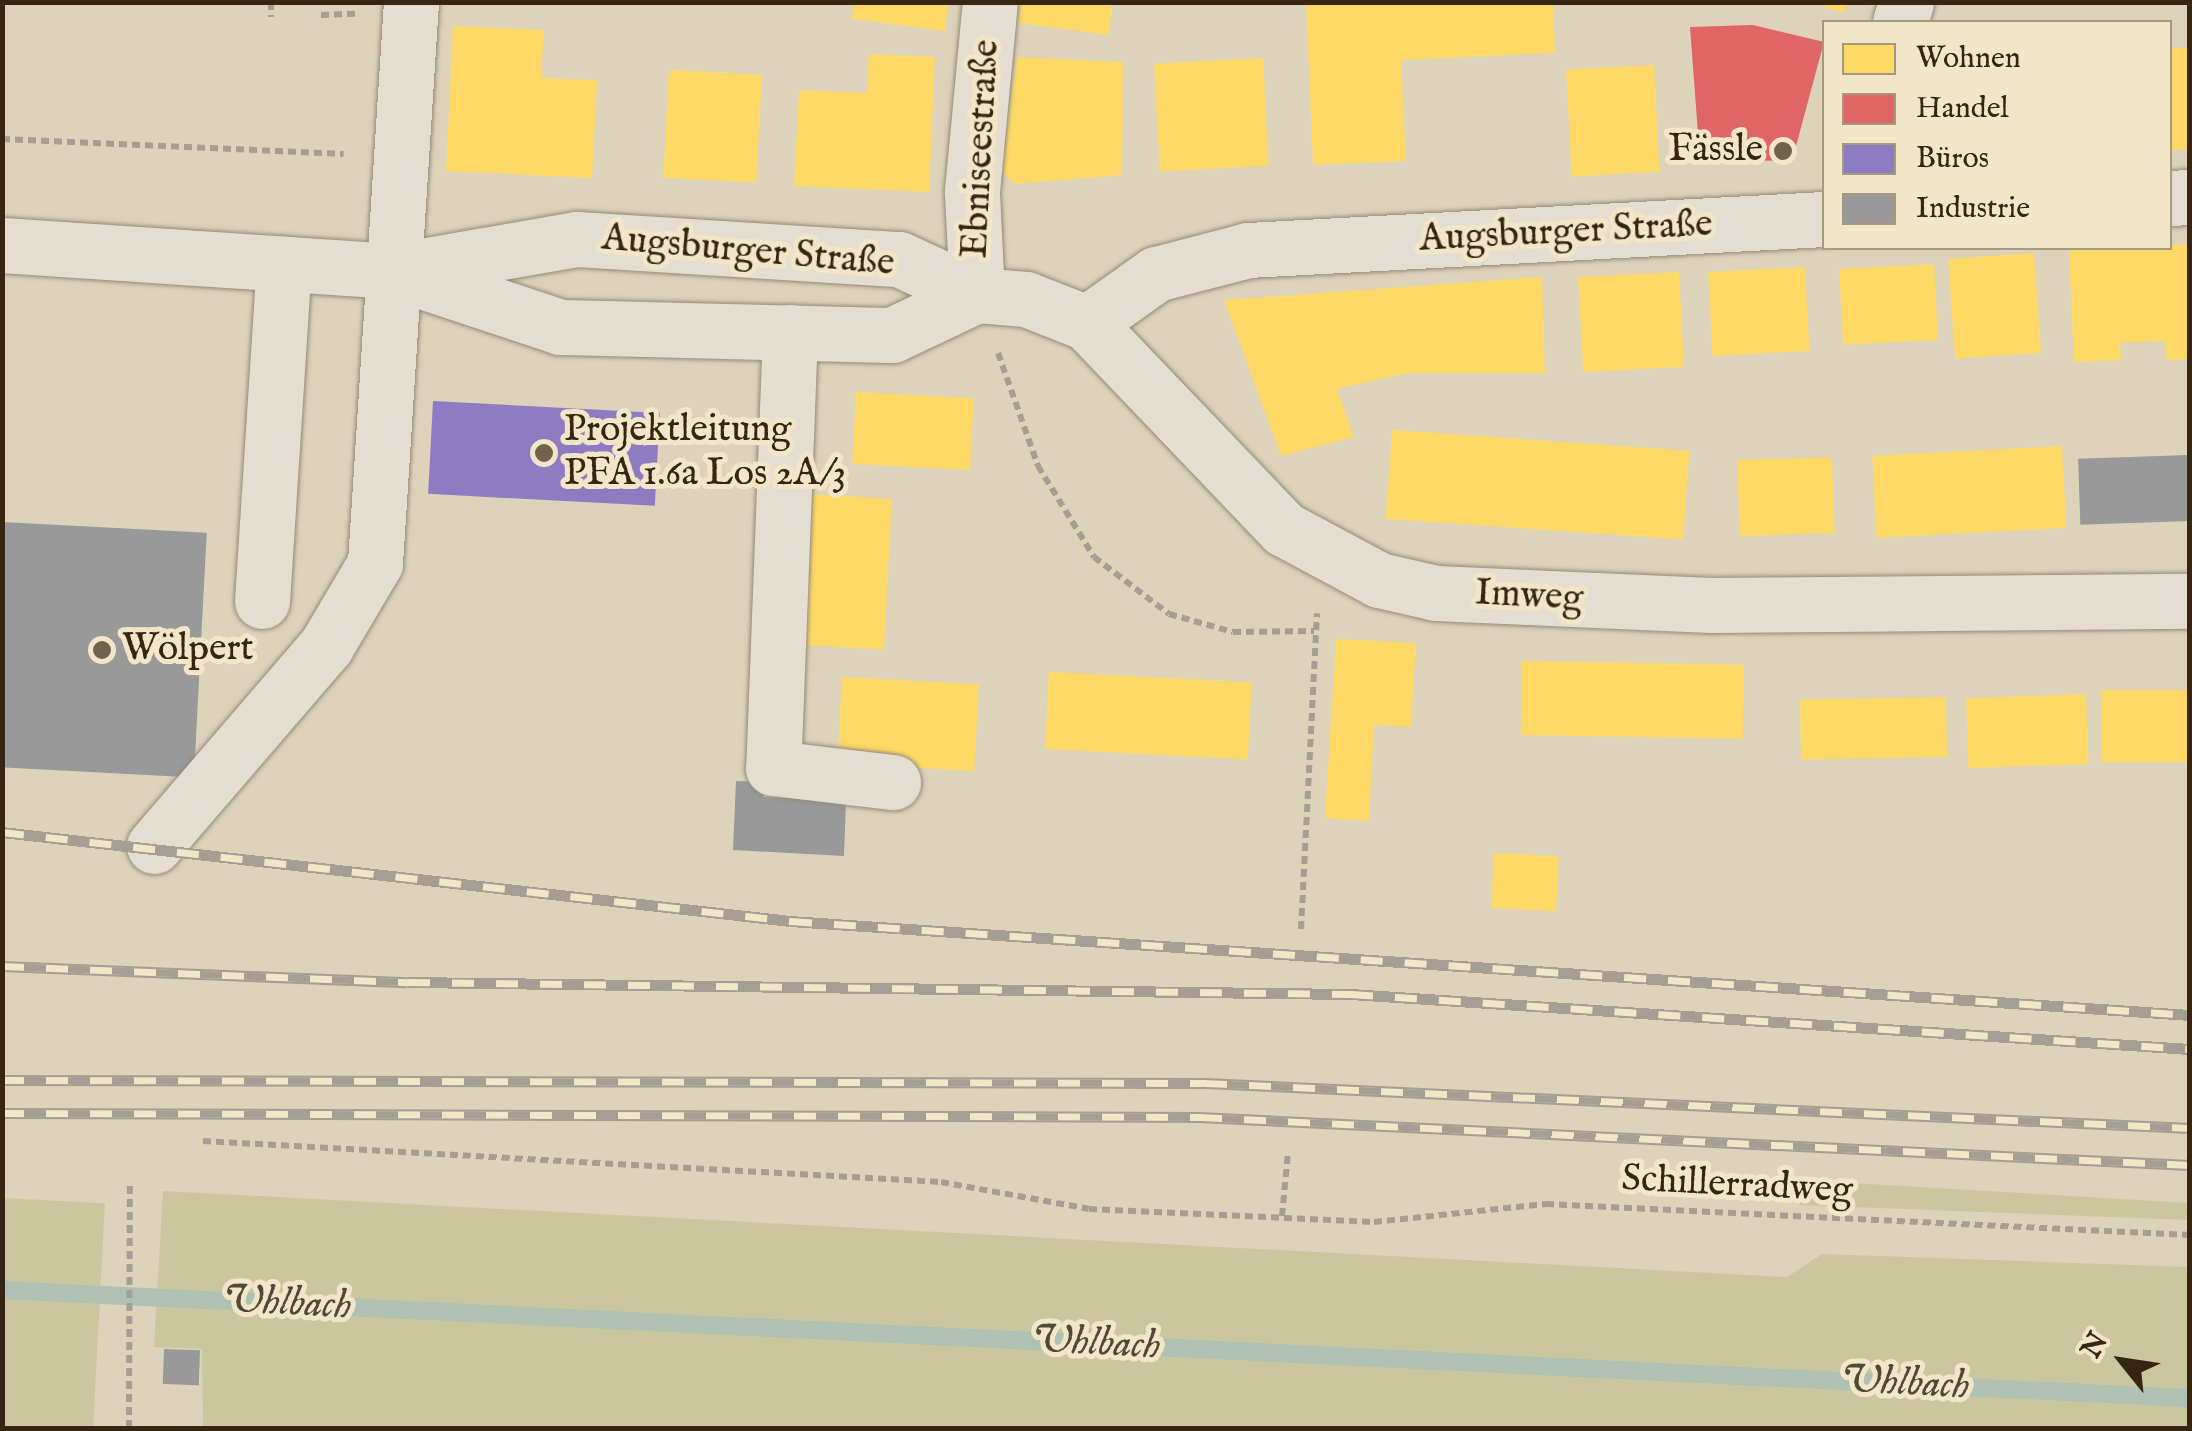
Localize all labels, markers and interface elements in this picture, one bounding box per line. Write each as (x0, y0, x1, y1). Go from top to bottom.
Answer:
legend (1822, 20, 2172, 250)
street label: Ebniseestraße (954, 38, 1010, 260)
text: Wohnen (1916, 40, 2021, 78)
text: Handel (1916, 90, 2009, 128)
place label: Fässle (1668, 128, 1763, 174)
marker: Fässle (1772, 140, 1794, 162)
text: Büros (1916, 140, 1989, 178)
text: Industrie (1916, 190, 2030, 228)
street label: Augsburger Straße (1418, 203, 1714, 263)
street label: Augsburger Straße (600, 217, 896, 287)
place label: Projektleitung PFA 1.6a Los 2A/3 (564, 408, 846, 498)
marker: Projektleitung PFA 1.6a Los 2A/3 (533, 442, 555, 464)
street label: Imweg (1474, 571, 1584, 623)
place label: Wölpert (122, 627, 253, 673)
marker: Wölpert (91, 639, 113, 661)
street label: Schillerradweg (1620, 1157, 1854, 1215)
water label: Uhlbach (221, 1277, 353, 1331)
north arrow (2072, 1311, 2172, 1411)
water label: Uhlbach (1030, 1317, 1162, 1371)
text: N (2074, 1327, 2117, 1365)
water label: Uhlbach (1839, 1357, 1971, 1411)

